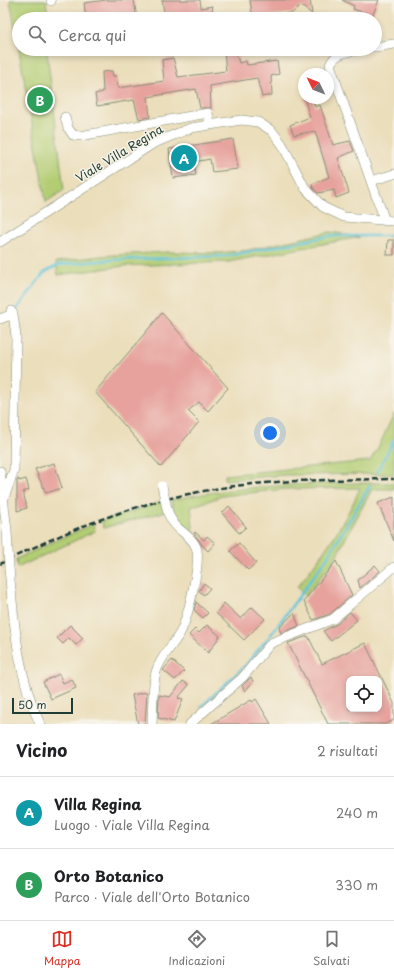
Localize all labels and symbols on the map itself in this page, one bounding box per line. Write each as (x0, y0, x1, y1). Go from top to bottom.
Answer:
north arrow (298, 68, 334, 104)
pin: B (27, 85, 53, 115)
street label: Viale Villa Regina (72, 119, 167, 186)
pin: A (171, 143, 197, 173)
your location (260, 423, 280, 443)
scale bar (12, 696, 73, 715)

